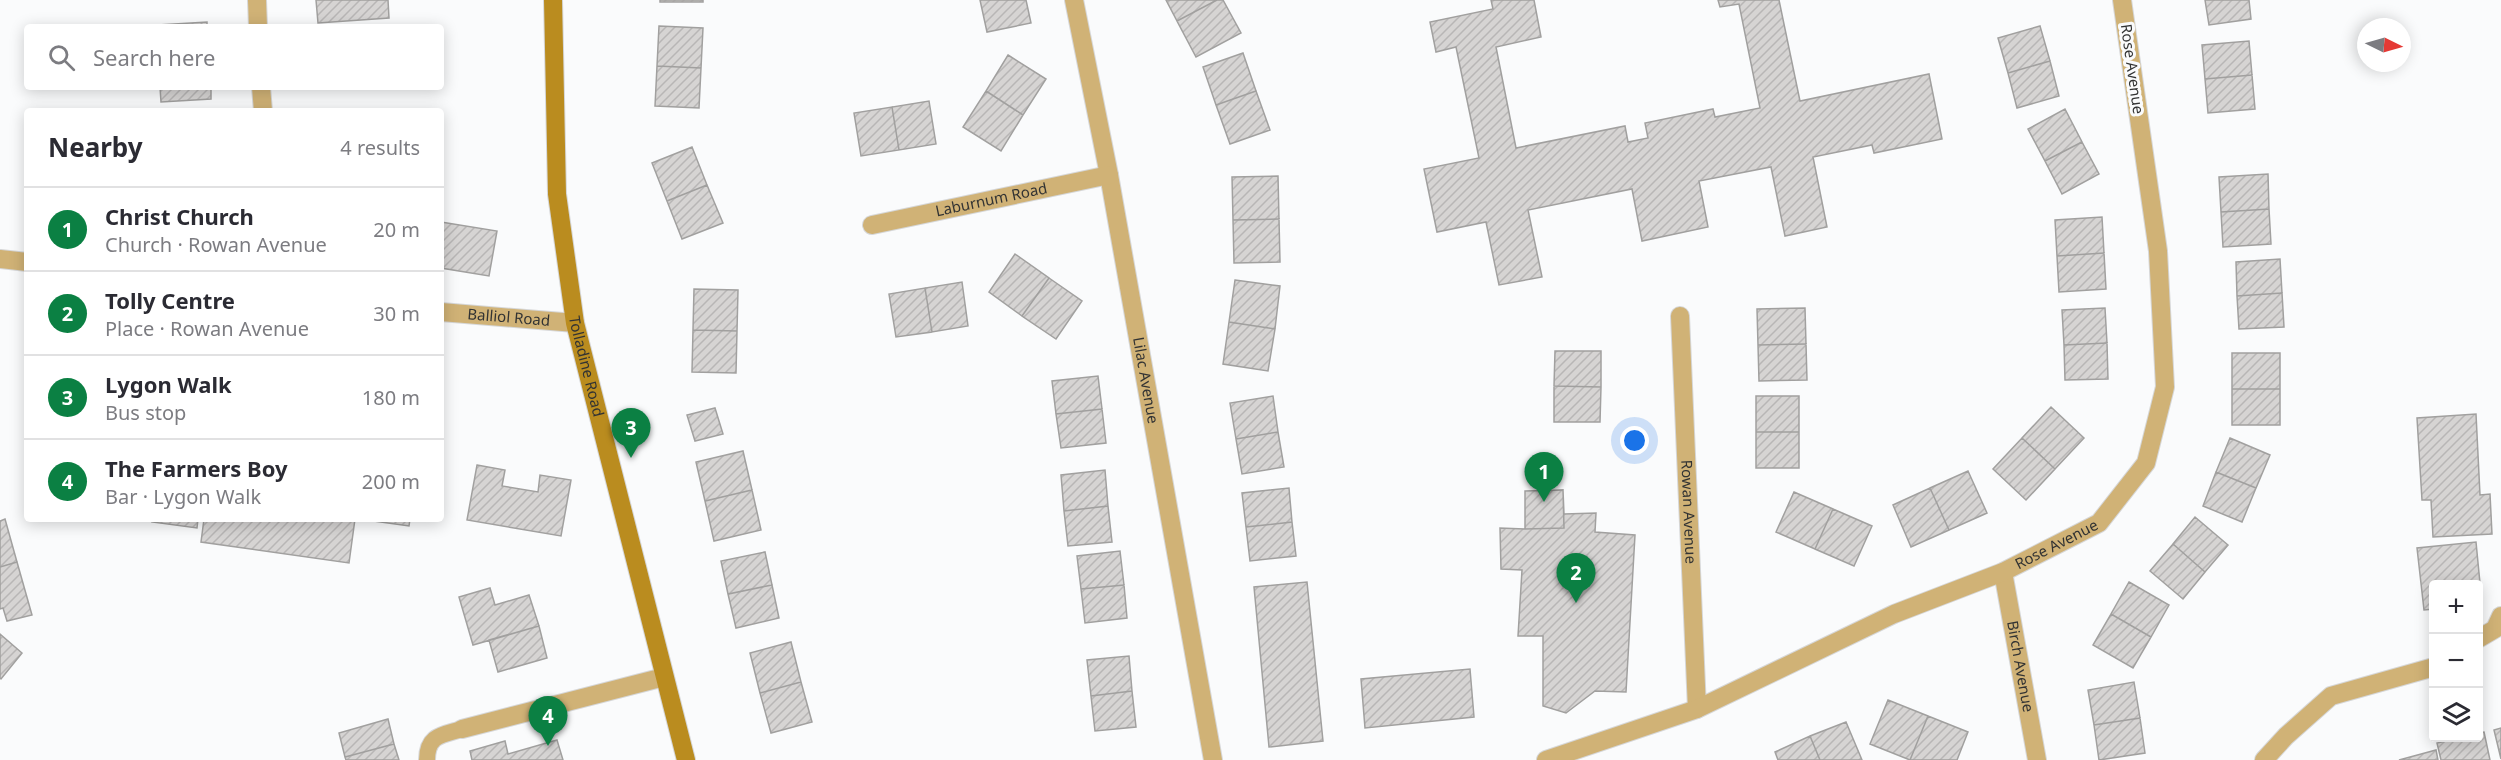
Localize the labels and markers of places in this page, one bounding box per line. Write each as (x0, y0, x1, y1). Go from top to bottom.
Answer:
pin: 3 (612, 408, 650, 458)
pin: 1 (1524, 452, 1564, 502)
pin: 2 (1556, 554, 1596, 603)
pin: 4 (528, 696, 568, 746)

